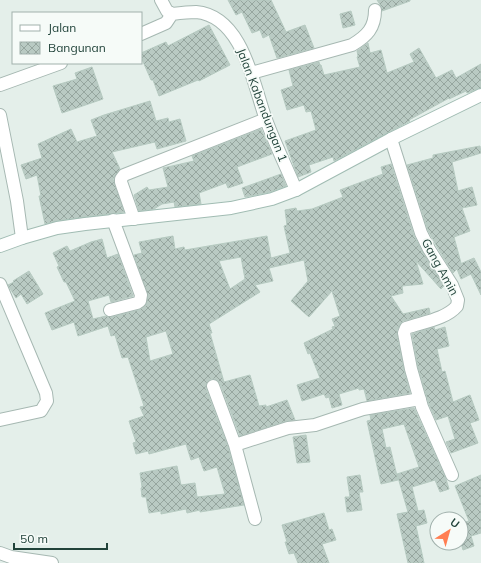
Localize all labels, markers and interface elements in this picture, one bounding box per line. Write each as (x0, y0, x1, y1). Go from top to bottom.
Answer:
legend (12, 12, 142, 64)
text: Jalan (48, 20, 76, 35)
text: Bangunan (48, 40, 106, 55)
street label: Jalan Kabandungan 1 (234, 46, 291, 164)
street label: Gang Amin (419, 236, 462, 298)
north arrow (429, 511, 469, 551)
text: U (448, 515, 462, 531)
scale bar (14, 525, 107, 551)
text: 50 m (20, 531, 48, 546)

